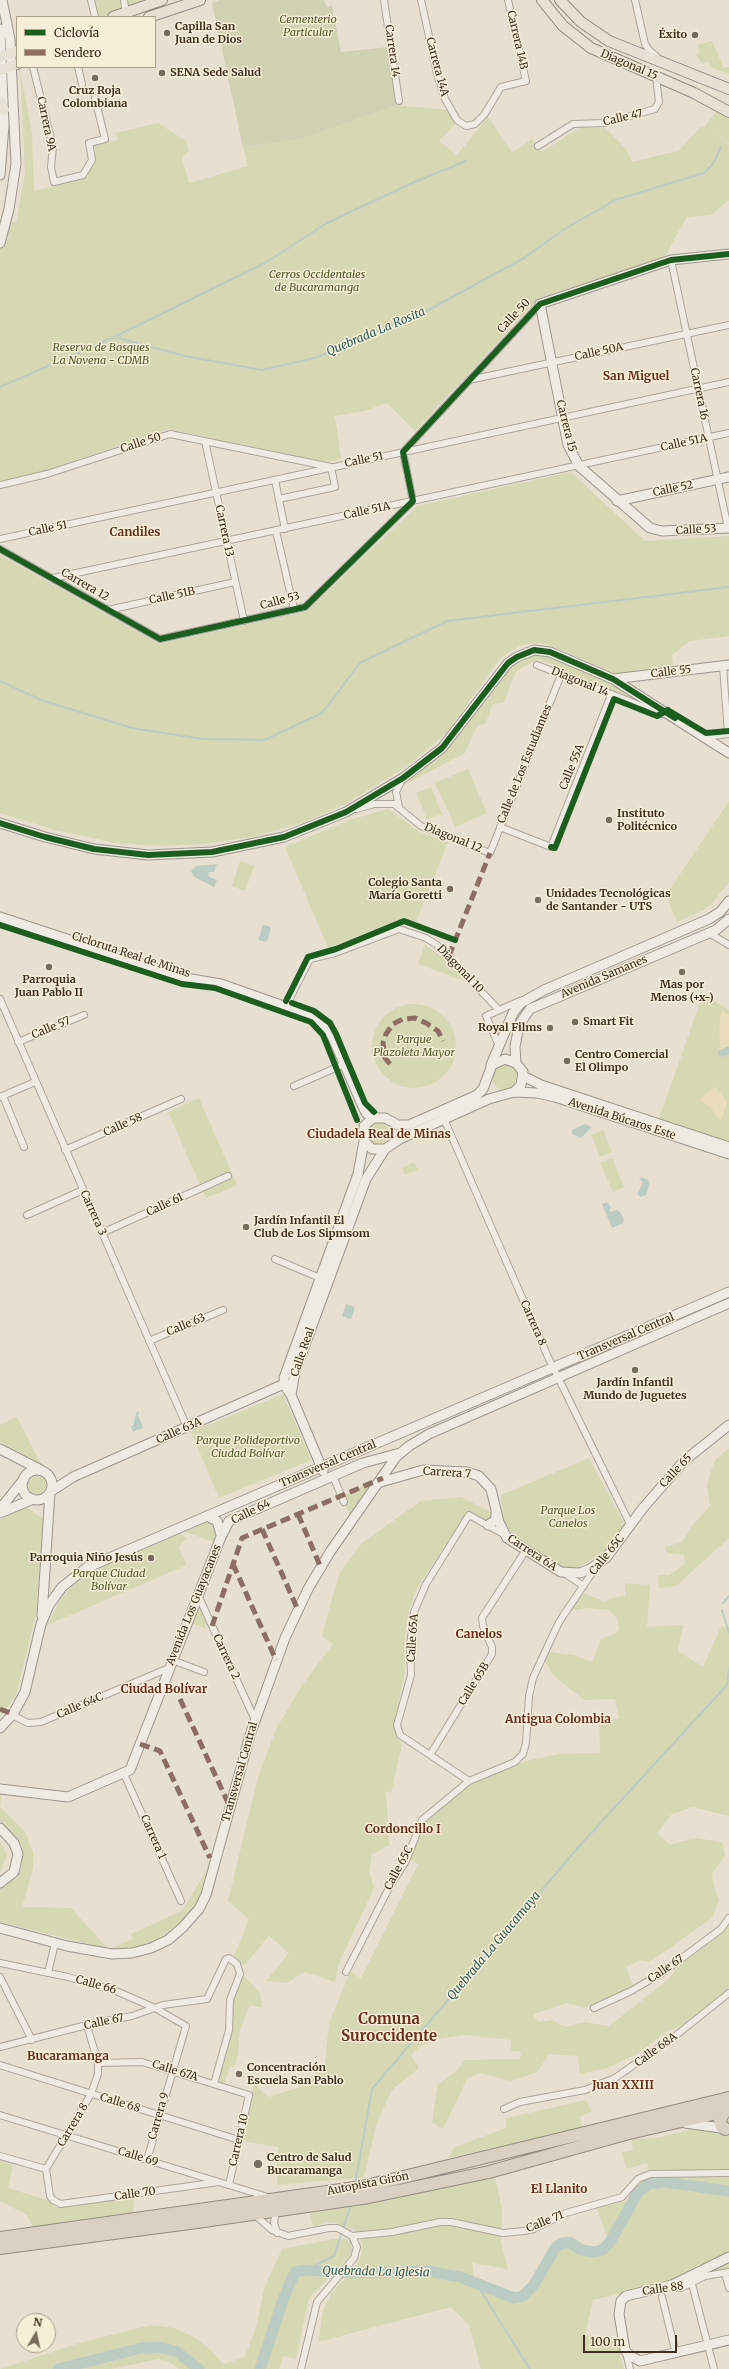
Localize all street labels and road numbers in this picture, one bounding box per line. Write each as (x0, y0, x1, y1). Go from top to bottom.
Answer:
street label: Carrera 14B (504, 9, 530, 71)
street label: Carrera 14 (382, 24, 402, 78)
street label: Carrera 14A (423, 36, 451, 98)
street label: Diagonal 15 (598, 47, 660, 83)
street label: Carrera 9A (34, 95, 58, 153)
street label: Calle 47 (602, 107, 644, 129)
street label: Calle 50 (495, 296, 533, 336)
street label: Calle 50A (574, 340, 624, 364)
street label: Carrera 16 (687, 367, 711, 421)
street label: Carrera 15 (553, 399, 579, 453)
street label: Calle 50 (119, 430, 163, 456)
street label: Calle 51A (660, 432, 708, 454)
street label: Calle 51 (343, 449, 385, 471)
street label: Calle 52 (652, 478, 694, 500)
street label: Calle 51A (343, 500, 391, 522)
street label: Carrera 13 (212, 504, 236, 558)
street label: Calle 51 (27, 518, 69, 540)
street label: Calle 53 (675, 522, 717, 538)
street label: Carrera 12 (59, 566, 111, 604)
street label: Calle 51B (148, 585, 196, 607)
street label: Calle 53 (259, 589, 301, 613)
street label: Calle 55 (650, 663, 692, 681)
street label: Diagonal 14 (549, 664, 611, 700)
street label: Calle de Los Estudiantes (495, 703, 555, 825)
street label: Calle 55A (557, 742, 587, 792)
street label: Diagonal 12 (422, 820, 484, 856)
street label: Cicloruta Real de Minas (70, 930, 192, 980)
street label: Diagonal 10 (434, 942, 486, 996)
street label: Avenida Samanes (559, 953, 649, 1001)
street label: Calle 57 (30, 1014, 72, 1042)
street label: Avenida Búcaros Este (567, 1095, 677, 1143)
street label: Calle 58 (102, 1111, 144, 1139)
street label: Carrera 3 (77, 1188, 109, 1238)
street label: Calle 61 (144, 1191, 186, 1219)
street label: Carrera 8 (517, 1298, 549, 1348)
street label: Calle 63 (165, 1311, 207, 1339)
street label: Transversal Central (576, 1311, 676, 1363)
street label: Calle Real (288, 1326, 318, 1378)
street label: Calle 63A (154, 1415, 204, 1447)
street label: Transversal Central (278, 1438, 378, 1490)
street label: Calle 65 (657, 1451, 695, 1491)
street label: Carrera 7 (423, 1465, 471, 1481)
street label: Calle 64 (229, 1497, 273, 1527)
street label: Carrera 6A (505, 1532, 559, 1574)
street label: Calle 65C (587, 1532, 627, 1578)
street label: Avenida Los Guayacanes (164, 1543, 224, 1667)
street label: Calle 65A (405, 1613, 421, 1663)
street label: Carrera 2 (210, 1632, 242, 1682)
street label: Calle 65B (456, 1660, 492, 1708)
street label: Calle 64C (55, 1690, 105, 1722)
street label: Transversal Central (219, 1720, 261, 1824)
street label: Carrera 1 (137, 1813, 169, 1861)
street label: Calle 65C (382, 1844, 416, 1892)
street label: Calle 67 (646, 1952, 686, 1986)
street label: Calle 66 (74, 1973, 118, 1997)
street label: Calle 67 (83, 2011, 125, 2033)
street label: Calle 68A (632, 2030, 680, 2070)
street label: Calle 67A (151, 2058, 199, 2084)
street label: Calle 68 (98, 2091, 142, 2115)
street label: Carrera 9 (146, 2091, 172, 2141)
street label: Carrera 8 (55, 2101, 91, 2149)
street label: Carrera 10 (227, 2112, 251, 2168)
street label: Calle 69 (116, 2145, 160, 2169)
street label: Autopista Girón (326, 2170, 410, 2198)
street label: Calle 70 (114, 2185, 156, 2203)
street label: Calle 71 (524, 2208, 566, 2236)
street label: Calle 88 (642, 2280, 684, 2298)

